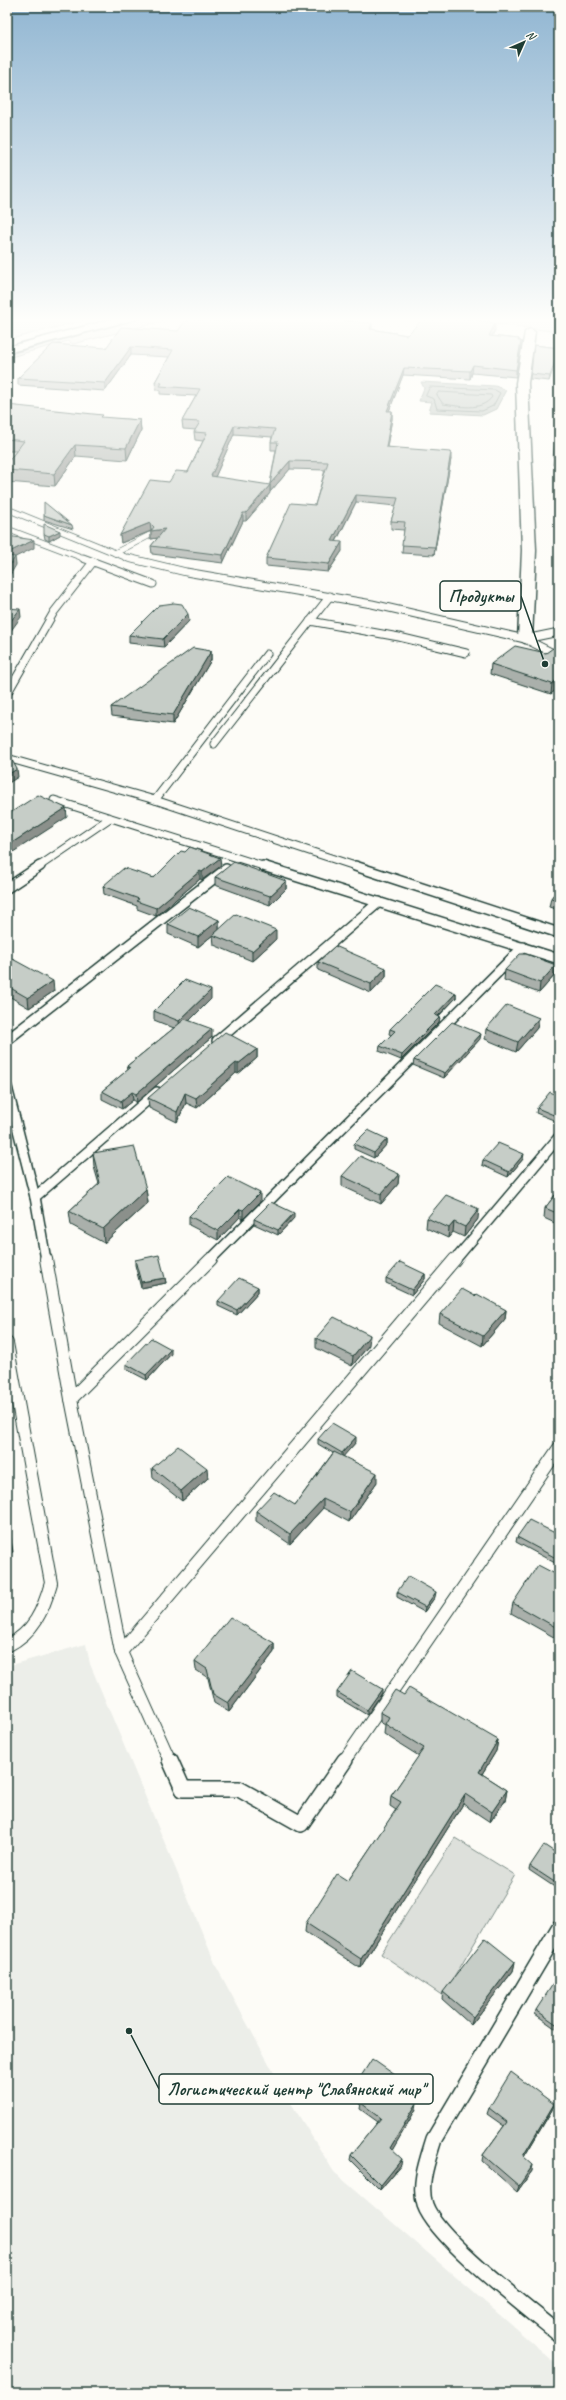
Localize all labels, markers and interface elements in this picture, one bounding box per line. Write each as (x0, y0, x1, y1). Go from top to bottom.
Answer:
north arrow (504, 22, 544, 62)
text: N (524, 28, 540, 44)
callout: Продукты (440, 581, 521, 611)
text: Продукты (449, 585, 515, 607)
callout: Логистический центр "Славянский мир" (159, 2074, 433, 2104)
text: Логистический центр "Славянский мир" (167, 2078, 429, 2100)

